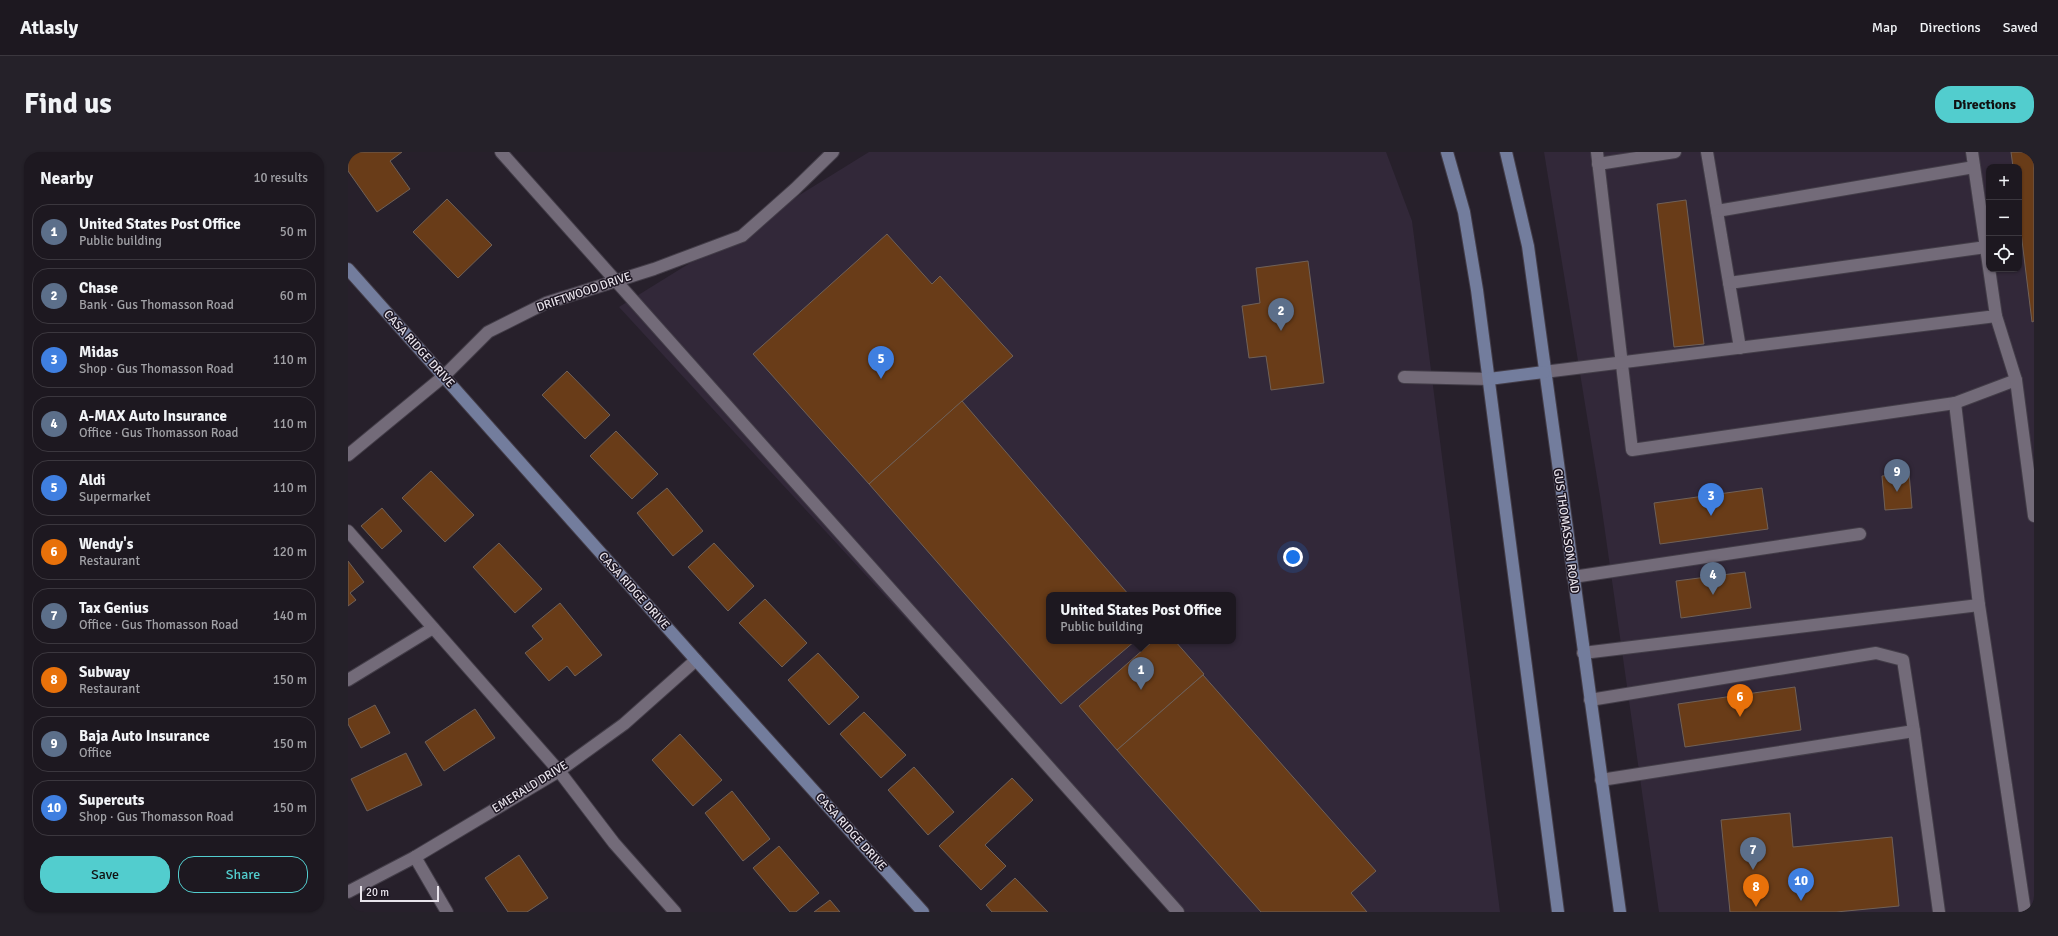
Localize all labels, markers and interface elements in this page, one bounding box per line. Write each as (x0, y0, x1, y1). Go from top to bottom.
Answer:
text: Atlasly (20, 16, 78, 40)
text: Map (1872, 19, 1898, 36)
text: Directions (1920, 19, 1981, 36)
text: Saved (2003, 19, 2038, 36)
button: Directions (1935, 86, 2034, 123)
text: Find us (24, 87, 112, 121)
map controls (1986, 164, 2022, 272)
button: + (1986, 164, 2022, 200)
text: Nearby (40, 168, 93, 189)
text: 10 results (253, 170, 308, 186)
button: − (1986, 200, 2022, 236)
text: United States Post Office (79, 215, 241, 233)
text: 1 (50, 224, 58, 240)
text: 50 m (280, 224, 307, 240)
text: Public building (79, 233, 162, 249)
button: locate (1986, 236, 2022, 272)
street label: DRIFTWOOD DRIVE (535, 269, 634, 315)
text: Chase (79, 279, 118, 297)
text: 2 (50, 288, 58, 304)
text: 60 m (280, 288, 307, 304)
text: Bank · Gus Thomasson Road (79, 297, 234, 313)
pin: 2 (1268, 298, 1294, 331)
street label: CASA RIDGE DRIVE (380, 307, 458, 391)
text: Midas (79, 343, 118, 361)
pin: 5 (868, 346, 894, 379)
text: 3 (50, 352, 58, 368)
text: 110 m (273, 352, 307, 368)
text: Shop · Gus Thomasson Road (79, 361, 234, 377)
text: A-MAX Auto Insurance (79, 407, 227, 425)
text: 4 (50, 416, 58, 432)
text: 110 m (273, 416, 307, 432)
text: Office · Gus Thomasson Road (79, 425, 238, 441)
pin: 9 (1884, 459, 1910, 492)
street label: GUS THOMASSON ROAD (1550, 468, 1582, 595)
text: Aldi (79, 471, 106, 489)
text: 5 (50, 480, 58, 496)
text: 110 m (273, 480, 307, 496)
pin: 3 (1698, 483, 1724, 516)
text: Supermarket (79, 489, 151, 505)
text: Wendy's (79, 535, 133, 553)
text: 6 (50, 544, 58, 560)
text: 120 m (273, 544, 307, 560)
your location (1283, 547, 1303, 567)
street label: CASA RIDGE DRIVE (595, 549, 673, 633)
text: Restaurant (79, 553, 140, 569)
pin: 4 (1700, 562, 1726, 595)
popup (1046, 592, 1236, 644)
text: Tax Genius (79, 599, 149, 617)
text: United States Post Office (1060, 601, 1222, 619)
text: 7 (50, 608, 58, 624)
text: 140 m (273, 608, 307, 624)
text: Office · Gus Thomasson Road (79, 617, 238, 633)
text: Public building (1060, 619, 1143, 635)
pin: 1 (1128, 657, 1154, 690)
text: Subway (79, 663, 130, 681)
text: 8 (50, 672, 58, 688)
text: 150 m (273, 672, 307, 688)
text: Restaurant (79, 681, 140, 697)
pin: 6 (1727, 684, 1753, 717)
text: Baja Auto Insurance (79, 727, 210, 745)
text: 9 (50, 736, 58, 752)
text: 150 m (273, 736, 307, 752)
text: Office (79, 745, 112, 761)
street label: EMERALD DRIVE (489, 758, 571, 816)
street label: CASA RIDGE DRIVE (812, 790, 890, 874)
text: Supercuts (79, 791, 144, 809)
text: 10 (47, 800, 61, 816)
text: 150 m (273, 800, 307, 816)
text: Shop · Gus Thomasson Road (79, 809, 234, 825)
pin: 7 (1740, 837, 1766, 870)
button: Save (40, 856, 170, 893)
button: Share (178, 856, 308, 893)
pin: 10 (1788, 868, 1814, 901)
pin: 8 (1743, 874, 1769, 907)
scale bar (360, 884, 439, 903)
text: 20 m (366, 886, 389, 899)

